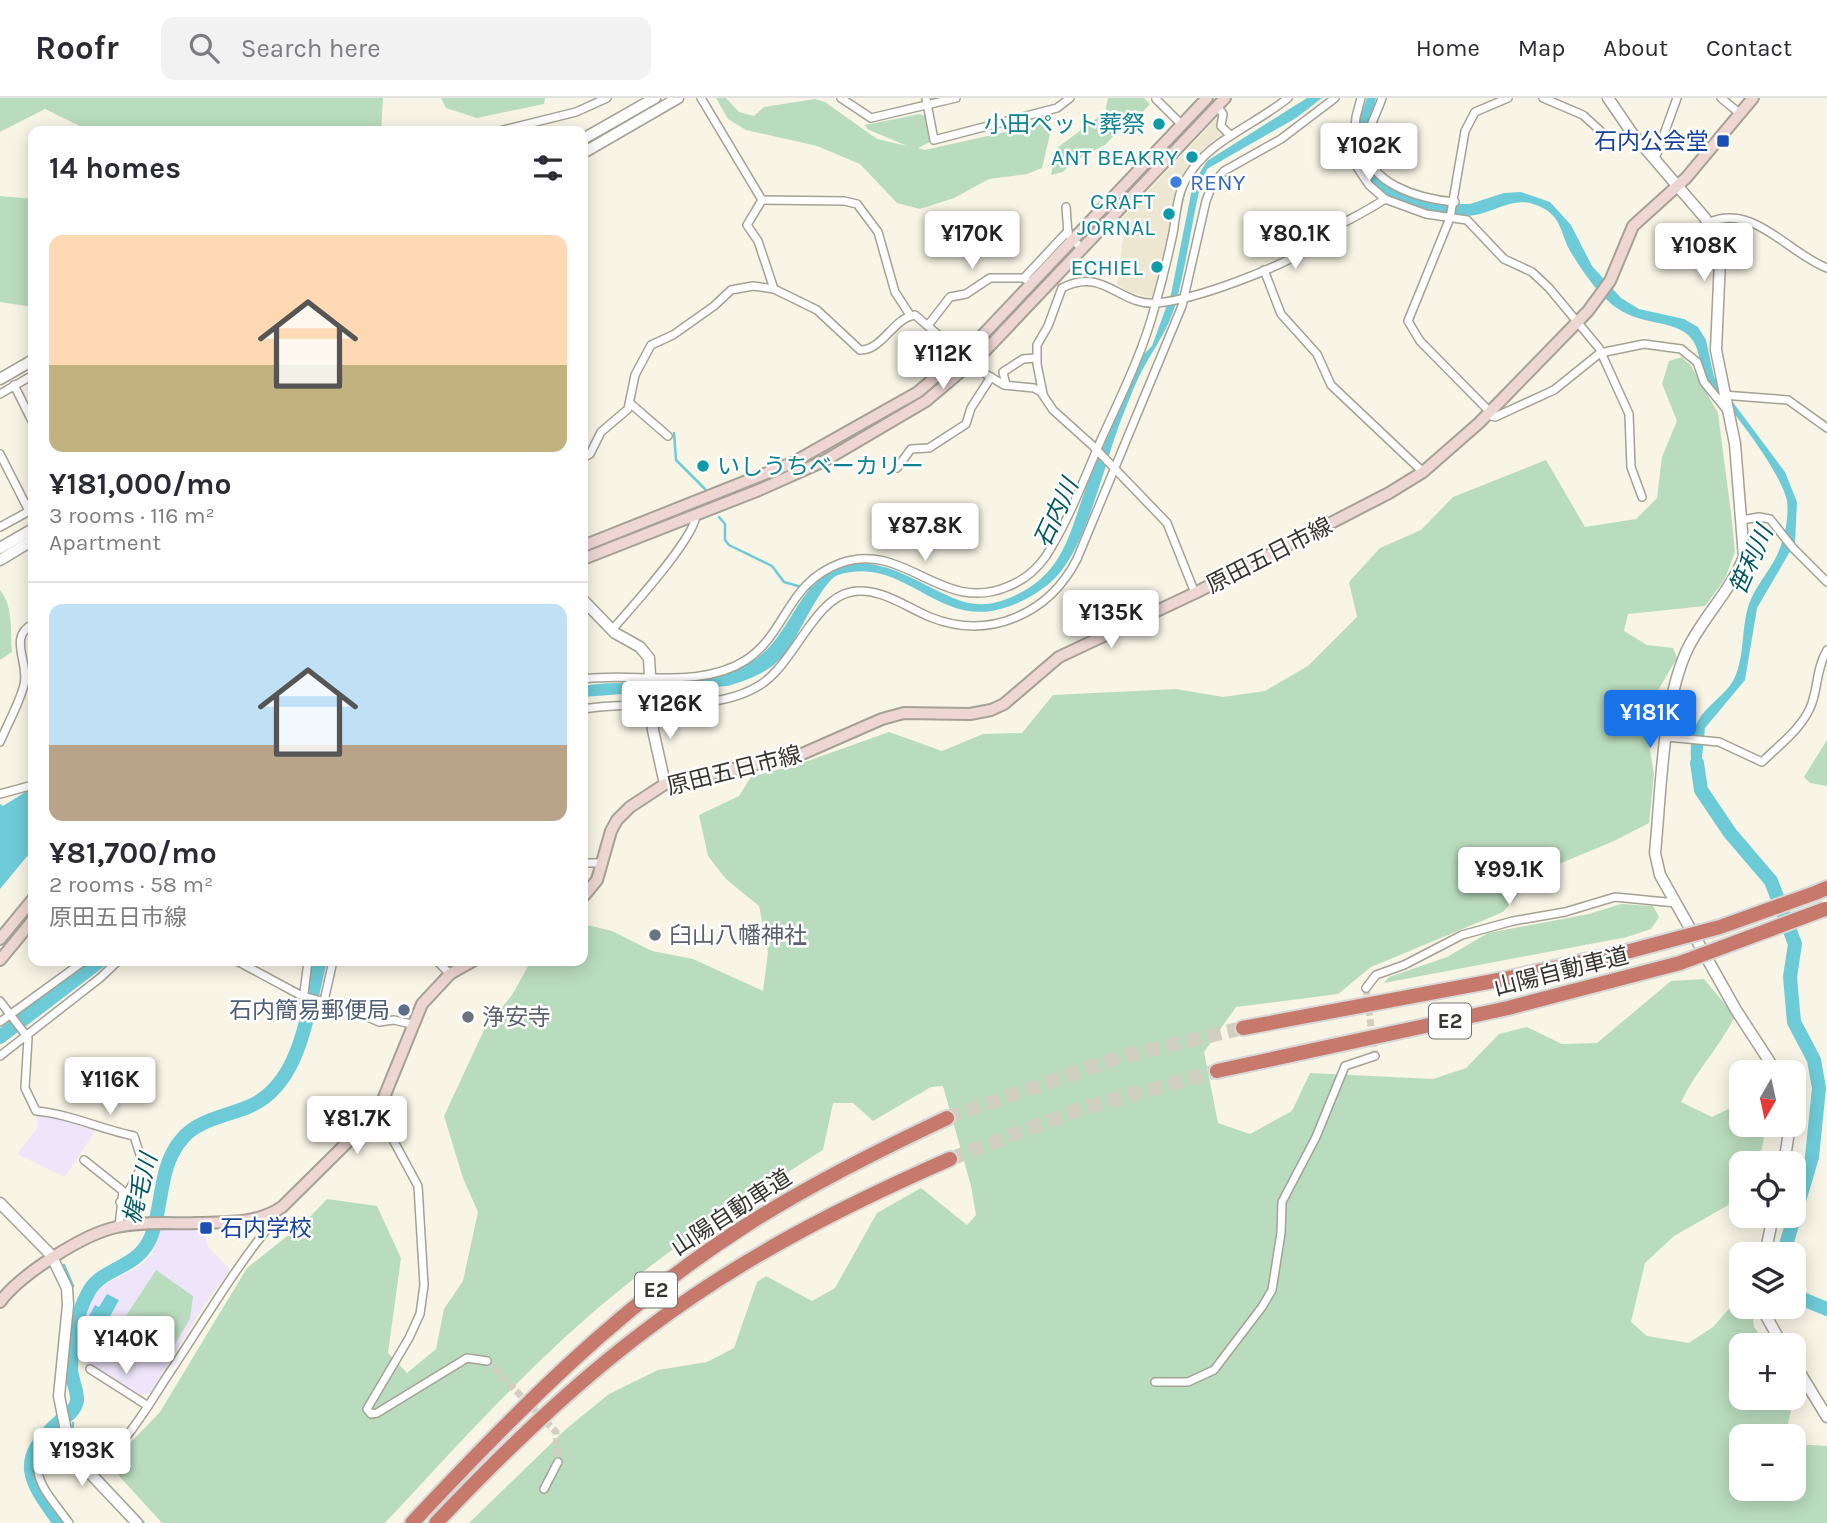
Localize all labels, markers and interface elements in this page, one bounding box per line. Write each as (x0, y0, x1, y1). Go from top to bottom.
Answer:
search box (161, 17, 651, 80)
text: Roofr (35, 29, 119, 67)
icon: search (185, 29, 223, 67)
text: Search here (241, 33, 381, 64)
text: Home (1416, 34, 1480, 62)
text: Map (1518, 34, 1565, 62)
text: About (1603, 34, 1668, 62)
text: Contact (1706, 34, 1792, 62)
place label: 小田ペット葬祭 (984, 111, 1145, 138)
marker: 小田ペット葬祭 (1151, 116, 1167, 132)
pin: ¥102K (1320, 123, 1418, 183)
place label: 石内公会堂 (1594, 128, 1709, 155)
text: ¥102K (1336, 132, 1402, 159)
marker: 石内公会堂 (1715, 133, 1731, 149)
place label: ANT BEAKRY (1051, 144, 1178, 171)
icon: filters (529, 149, 567, 187)
marker: ANT BEAKRY (1184, 149, 1200, 165)
text: 14 homes (49, 150, 181, 186)
place label: RENY (1190, 169, 1246, 196)
marker: RENY (1168, 174, 1184, 190)
place label: CRAFT JORNAL (1077, 188, 1155, 241)
marker: CRAFT JORNAL (1161, 206, 1177, 222)
pin: ¥170K (923, 212, 1021, 271)
pin: ¥80.1K (1238, 212, 1352, 271)
text: ¥170K (941, 220, 1003, 247)
text: ¥80.1K (1259, 220, 1331, 247)
pin: ¥108K (1655, 223, 1753, 283)
text: ¥108K (1671, 232, 1737, 259)
place label: ECHIEL (1070, 254, 1143, 281)
marker: ECHIEL (1149, 259, 1165, 275)
icon: home (245, 281, 371, 407)
pin: ¥112K (894, 331, 992, 391)
text: ¥112K (914, 340, 972, 367)
place label: いしうちベーカリー (717, 453, 924, 480)
marker: いしうちベーカリー (695, 458, 711, 474)
text: ¥181,000/mo (49, 466, 232, 502)
water label: 石内川 (1028, 472, 1085, 552)
text: 3 rooms · 116 m² (49, 502, 215, 529)
pin: ¥87.8K (868, 504, 982, 563)
text: ¥87.8K (888, 512, 962, 539)
street label: 原田五日市線 (1202, 512, 1337, 599)
water label: 笹利川 (1724, 519, 1780, 599)
text: Apartment (49, 529, 161, 556)
pin: ¥135K (1062, 590, 1160, 650)
text: ¥135K (1079, 599, 1143, 626)
icon: home (245, 649, 371, 775)
pin: ¥126K (621, 682, 719, 741)
text: ¥126K (638, 690, 702, 717)
pin: ¥181K (1601, 690, 1699, 750)
text: ¥181K (1620, 699, 1680, 726)
street label: 原田五日市線 (664, 741, 804, 800)
text: ¥81,700/mo (49, 835, 217, 871)
pin: ¥99.1K (1452, 848, 1566, 907)
text: ¥99.1K (1474, 856, 1544, 883)
text: 2 rooms · 58 m² (49, 871, 213, 898)
text: 原田五日市線 (49, 904, 187, 931)
place label: 臼山八幡神社 (669, 922, 807, 949)
marker: 臼山八幡神社 (647, 927, 663, 943)
street label: 山陽自動車道 (1491, 942, 1631, 1001)
place label: 石内簡易郵便局 (229, 997, 390, 1024)
marker: 石内簡易郵便局 (396, 1002, 412, 1018)
place label: 浄安寺 (482, 1004, 551, 1031)
road number: E2 (1429, 1004, 1471, 1038)
marker: 浄安寺 (460, 1009, 476, 1025)
pin: ¥116K (61, 1058, 159, 1117)
north arrow (1729, 1060, 1806, 1138)
map controls (1729, 1060, 1806, 1501)
text: ¥116K (81, 1066, 139, 1093)
pin: ¥81.7K (300, 1096, 414, 1156)
text: ¥81.7K (323, 1105, 391, 1132)
water label: 梶毛川 (117, 1148, 164, 1227)
button: locate (1729, 1151, 1806, 1228)
street label: 山陽自動車道 (666, 1164, 796, 1261)
place label: 石内学校 (220, 1215, 312, 1242)
marker: 石内学校 (198, 1220, 214, 1236)
button: layers (1729, 1242, 1806, 1319)
road number: E2 (635, 1272, 677, 1308)
pin: ¥140K (77, 1316, 175, 1376)
text: ¥140K (94, 1325, 158, 1352)
button: + (1729, 1333, 1806, 1410)
button: − (1729, 1424, 1806, 1501)
pin: ¥193K (33, 1428, 131, 1488)
text: ¥193K (49, 1437, 115, 1464)

